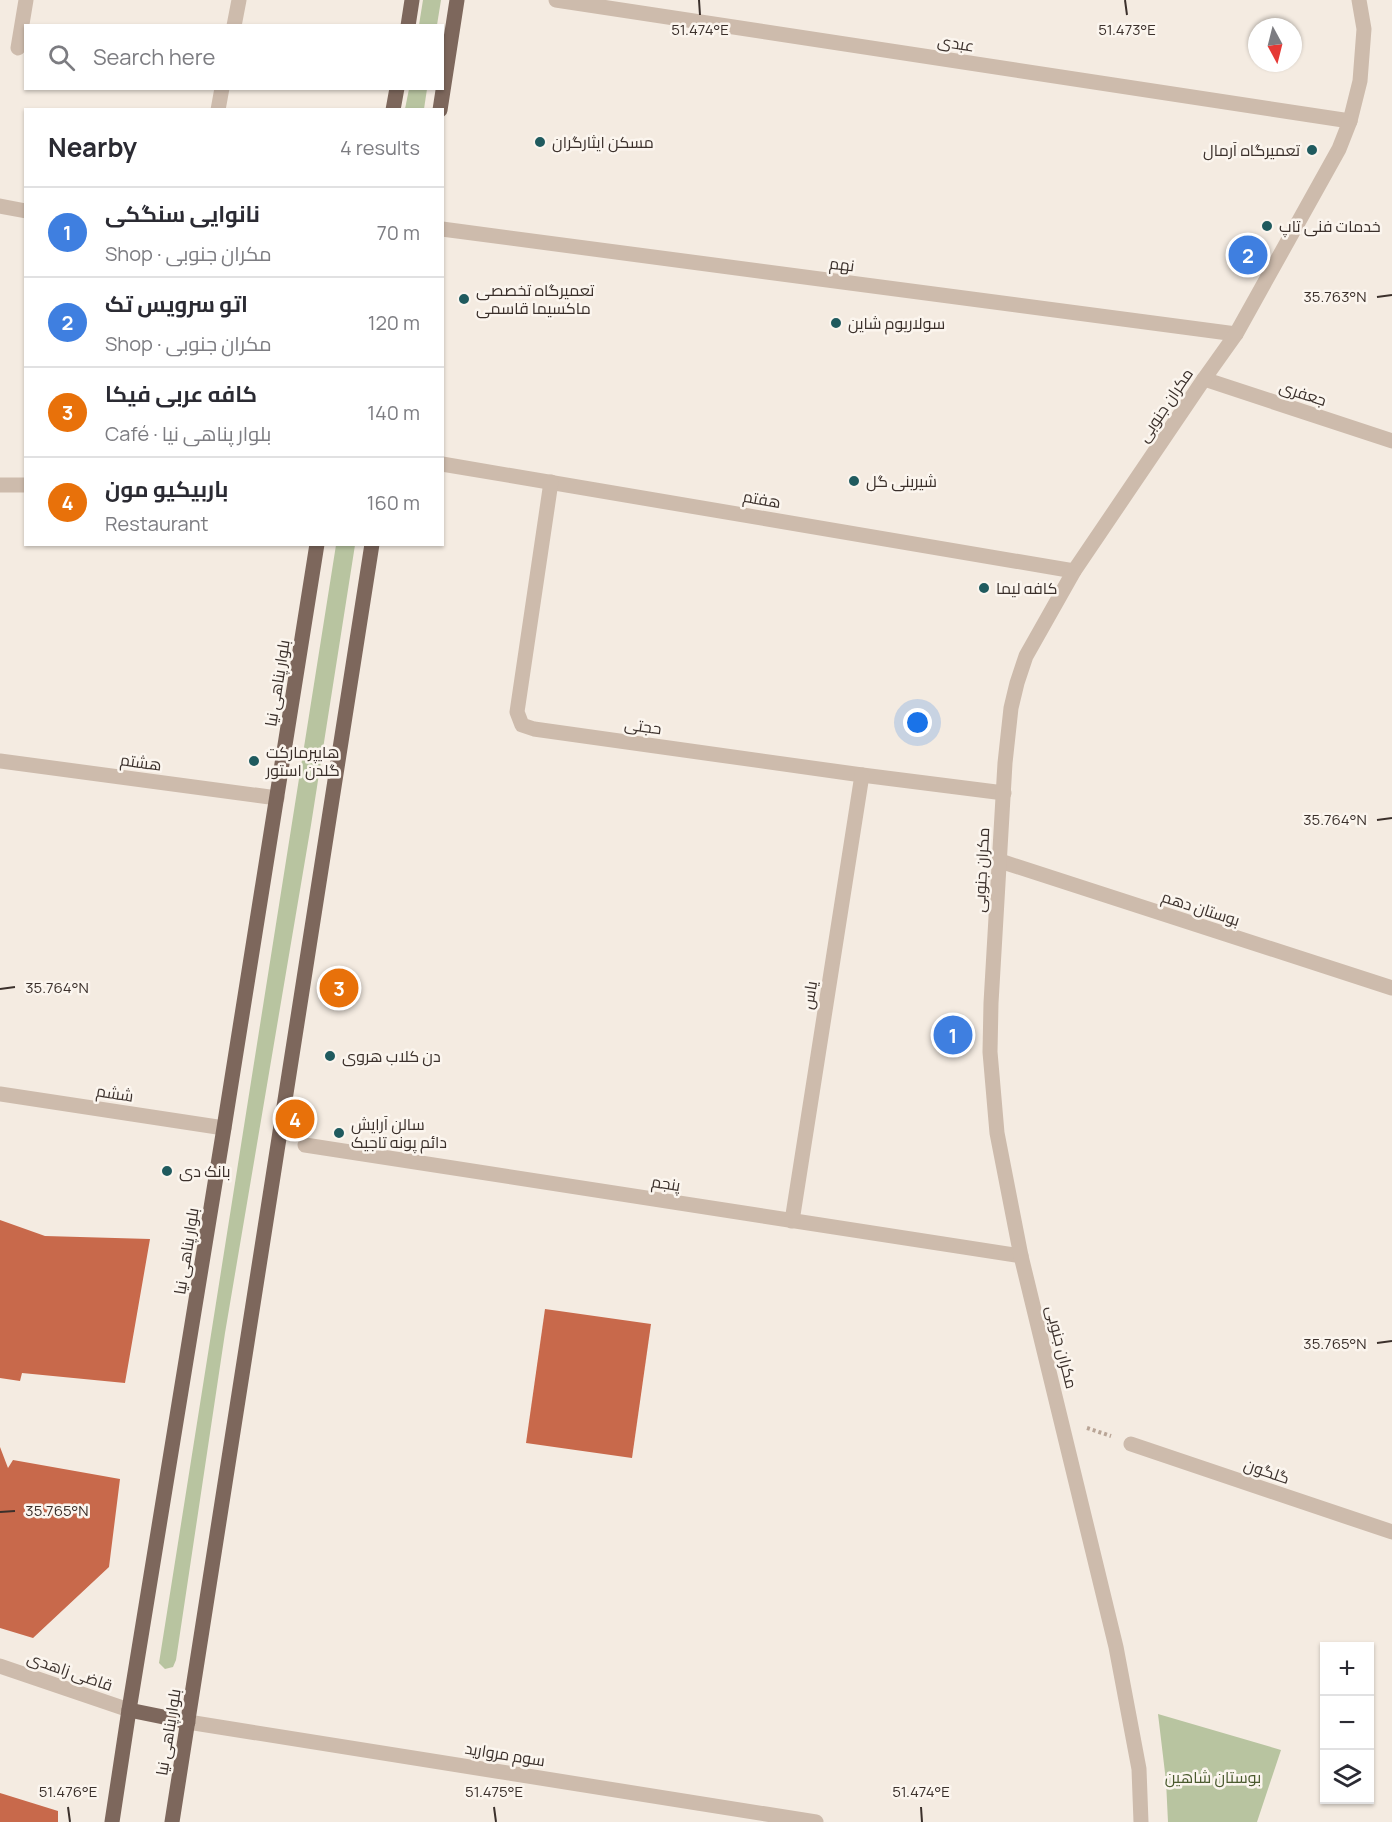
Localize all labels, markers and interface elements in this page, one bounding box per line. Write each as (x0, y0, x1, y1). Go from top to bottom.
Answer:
north arrow (1248, 18, 1302, 72)
text: 51.474°E (671, 19, 729, 40)
text: 51.473°E (1098, 19, 1156, 40)
search box (24, 24, 444, 90)
street label: عبدی (936, 29, 976, 57)
icon: search (45, 41, 78, 74)
text: Search here (93, 42, 215, 72)
text: Nearby (48, 129, 137, 165)
place label: مسکن ایثارگران (552, 131, 654, 153)
text: 4 results (340, 134, 420, 161)
marker: مسکن ایثارگران (533, 135, 547, 149)
place label: تعمیرگاه آرمال (1203, 139, 1301, 161)
marker: تعمیرگاه آرمال (1305, 143, 1319, 157)
text: نانوایی سنگکی (105, 199, 260, 229)
place label: خدمات فنی تاپ (1279, 215, 1381, 238)
text: 1 (63, 219, 72, 246)
text: 70 m (377, 219, 420, 246)
marker: خدمات فنی تاپ (1260, 219, 1274, 233)
pin: 2 (1228, 232, 1268, 278)
text: Shop · مکران جنوبی (105, 240, 272, 267)
street label: نهم (828, 252, 856, 277)
place label: تعمیرگاه تخصصی ماکسیما قاسمی (476, 279, 595, 319)
text: 35.763°N (1304, 286, 1366, 307)
text: اتو سرویس تک (105, 289, 248, 319)
marker: تعمیرگاه تخصصی ماکسیما قاسمی (457, 292, 471, 306)
text: 2 (62, 309, 73, 336)
text: 120 m (368, 309, 420, 336)
place label: سولاریوم شاین (848, 312, 945, 335)
marker: سولاریوم شاین (829, 316, 843, 330)
text: Shop · مکران جنوبی (105, 330, 272, 357)
street label: مکران جنوبی (1132, 364, 1198, 446)
street label: جعفری (1277, 375, 1329, 411)
text: کافه عربی فیکا (105, 379, 257, 409)
text: 3 (62, 399, 73, 426)
text: 140 m (367, 399, 420, 426)
text: Café · بلوار پناهی نیا (105, 420, 271, 447)
place label: شیرینی گل (866, 470, 937, 492)
text: باربیکیو مون (105, 474, 229, 504)
marker: شیرینی گل (847, 474, 861, 488)
street label: هفتم (741, 485, 783, 514)
text: 4 (61, 489, 74, 516)
text: 160 m (367, 489, 420, 516)
text: Restaurant (105, 510, 209, 537)
place label: کافه لیما (996, 577, 1058, 599)
marker: کافه لیما (977, 581, 991, 595)
street label: بلوار پناهی نیا (259, 638, 296, 728)
your location (903, 708, 932, 737)
street label: حجتی (623, 713, 663, 739)
place label: هایپرمارکت گلدن استور (265, 741, 340, 781)
street label: هشتم (119, 748, 163, 777)
marker: هایپرمارکت گلدن استور (247, 754, 261, 768)
text: 35.764°N (1303, 809, 1367, 830)
street label: مکران جنوبی (968, 827, 994, 913)
street label: بوستان دهم (1159, 885, 1243, 932)
pin: 3 (320, 966, 358, 1010)
text: 35.764°N (25, 977, 89, 998)
street label: یاس (796, 979, 822, 1011)
pin: 1 (934, 1012, 972, 1058)
place label: دن کلاب هروی (342, 1045, 441, 1067)
marker: دن کلاب هروی (323, 1049, 337, 1063)
street label: ششم (95, 1079, 135, 1108)
pin: 4 (276, 1096, 314, 1142)
place label: سالن آرایش دائم پونه تاجیک (351, 1113, 447, 1154)
marker: سالن آرایش دائم پونه تاجیک (332, 1126, 346, 1140)
place label: بانک دی (179, 1160, 231, 1182)
marker: بانک دی (160, 1164, 174, 1178)
street label: پنجم (650, 1170, 683, 1197)
street label: بلوار پناهی نیا (168, 1206, 205, 1296)
street label: مکران جنوبی (1041, 1303, 1083, 1391)
text: 35.765°N (1303, 1333, 1367, 1354)
street label: گلگون (1241, 1453, 1293, 1489)
text: 35.765°N (25, 1500, 89, 1521)
map controls (1320, 1642, 1374, 1804)
button: + (1320, 1642, 1374, 1696)
street label: قاضی زاهدی (24, 1646, 116, 1696)
street label: بلوار پناهی نیا (150, 1687, 187, 1777)
button: − (1320, 1696, 1374, 1750)
street label: سوم مروارید (463, 1737, 547, 1772)
button: layers (1320, 1750, 1374, 1804)
park label: بوستان شاهین (1165, 1766, 1261, 1788)
text: 51.476°E (39, 1781, 97, 1802)
text: 51.475°E (465, 1781, 523, 1802)
text: 51.474°E (892, 1781, 950, 1802)

